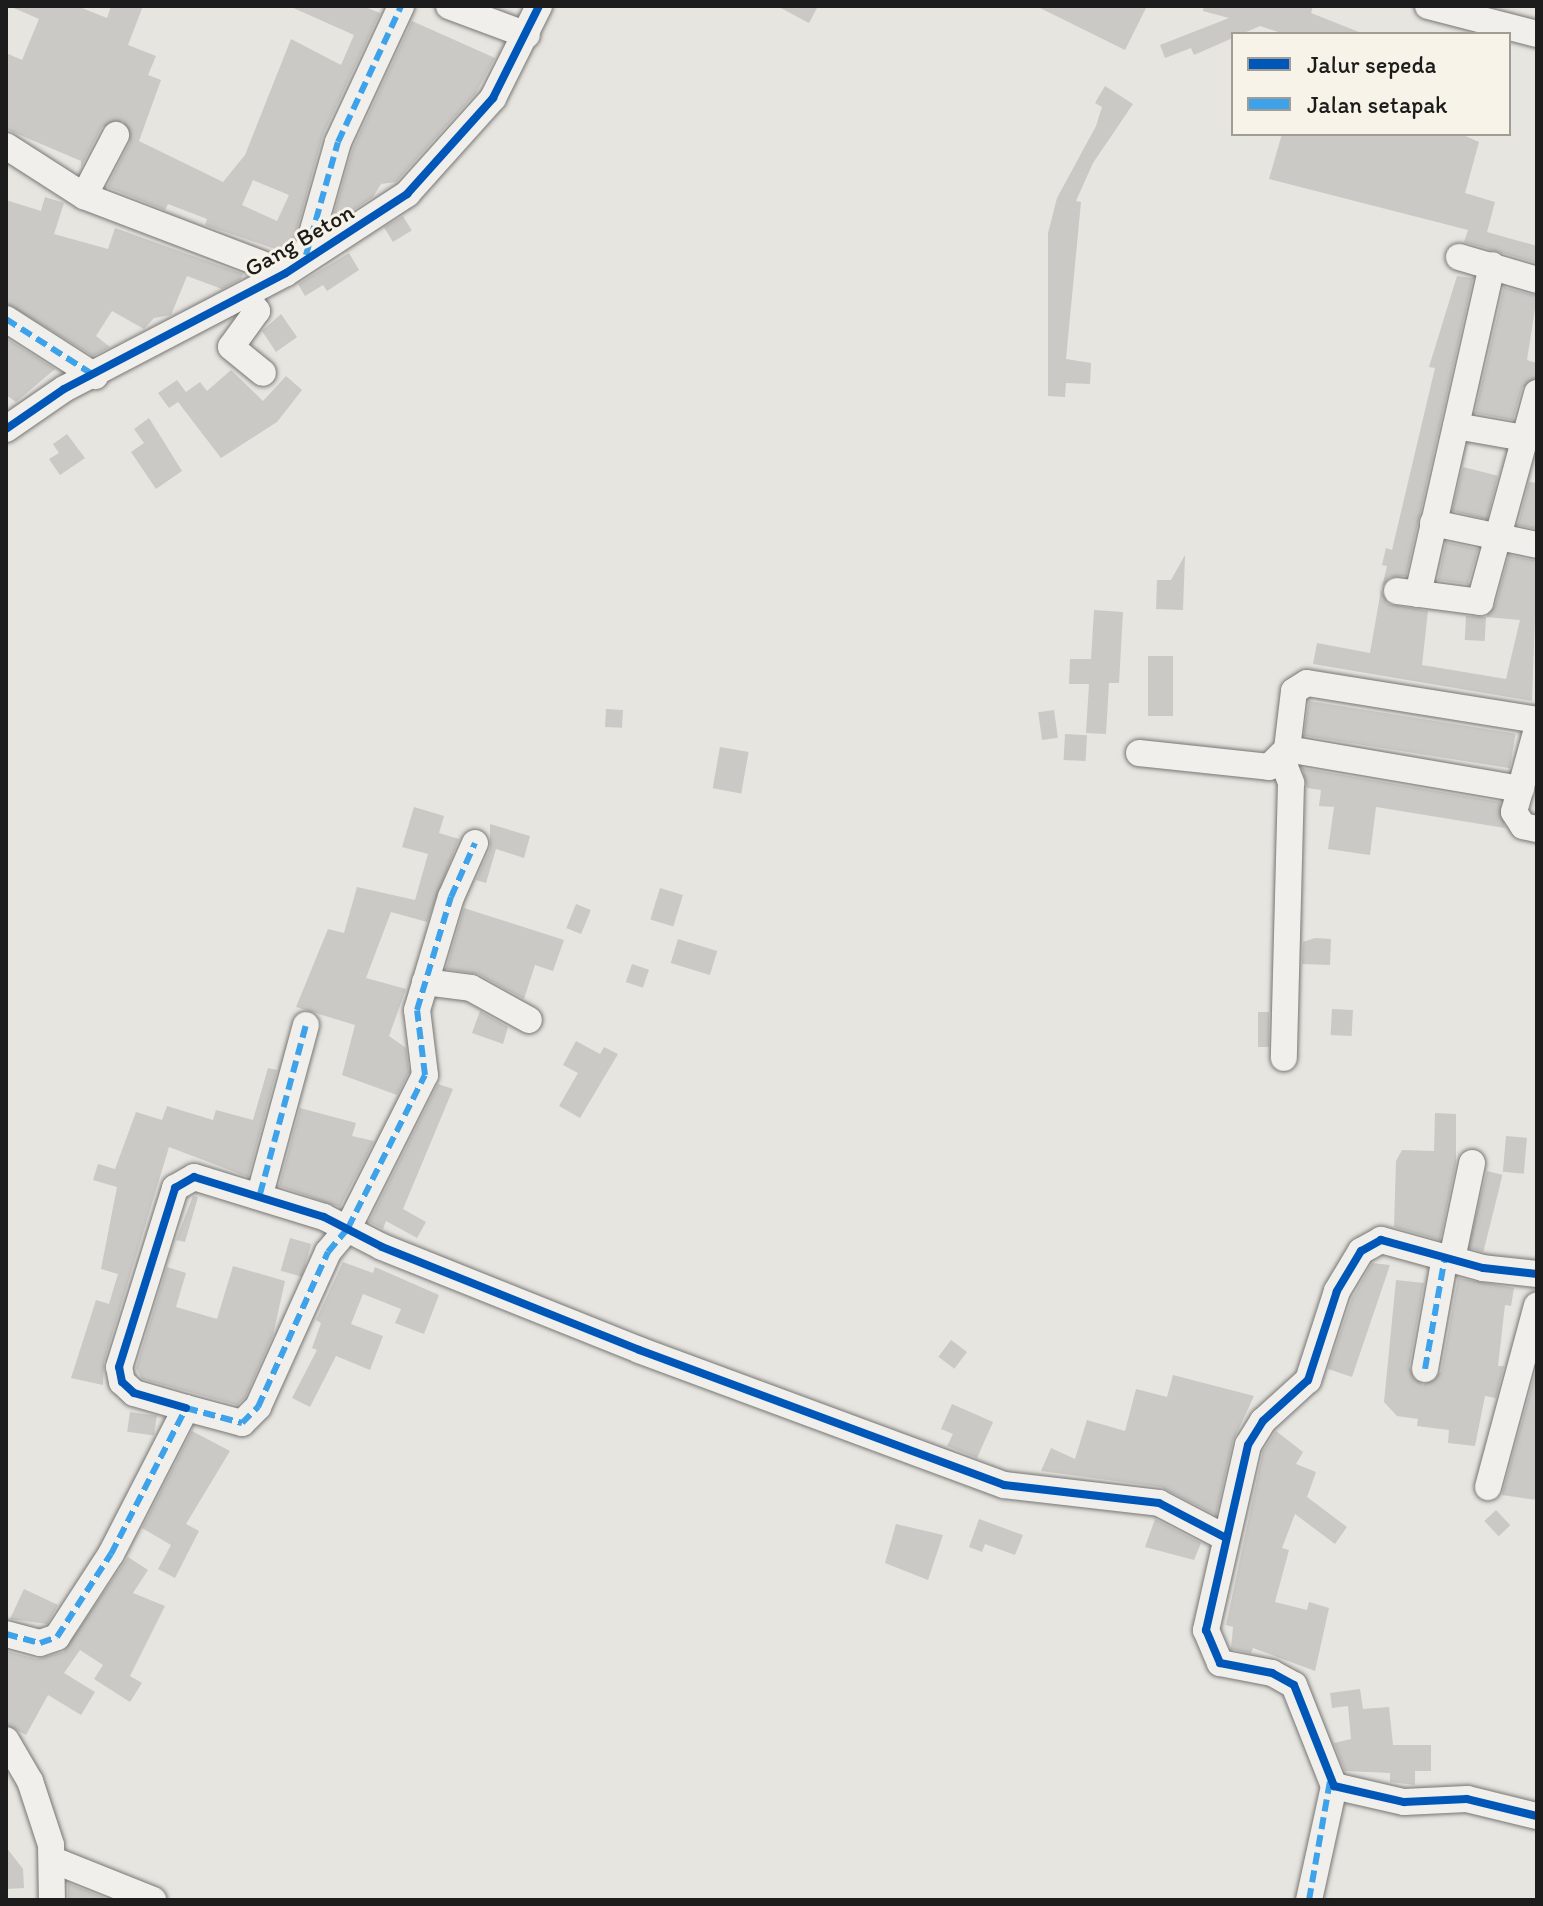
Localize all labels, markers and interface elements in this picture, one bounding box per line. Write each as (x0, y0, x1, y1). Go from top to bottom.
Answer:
legend (1231, 32, 1511, 136)
text: Jalur sepeda (1307, 50, 1436, 79)
text: Jalan setapak (1307, 90, 1447, 119)
street label: Gang Beton (239, 197, 359, 283)

